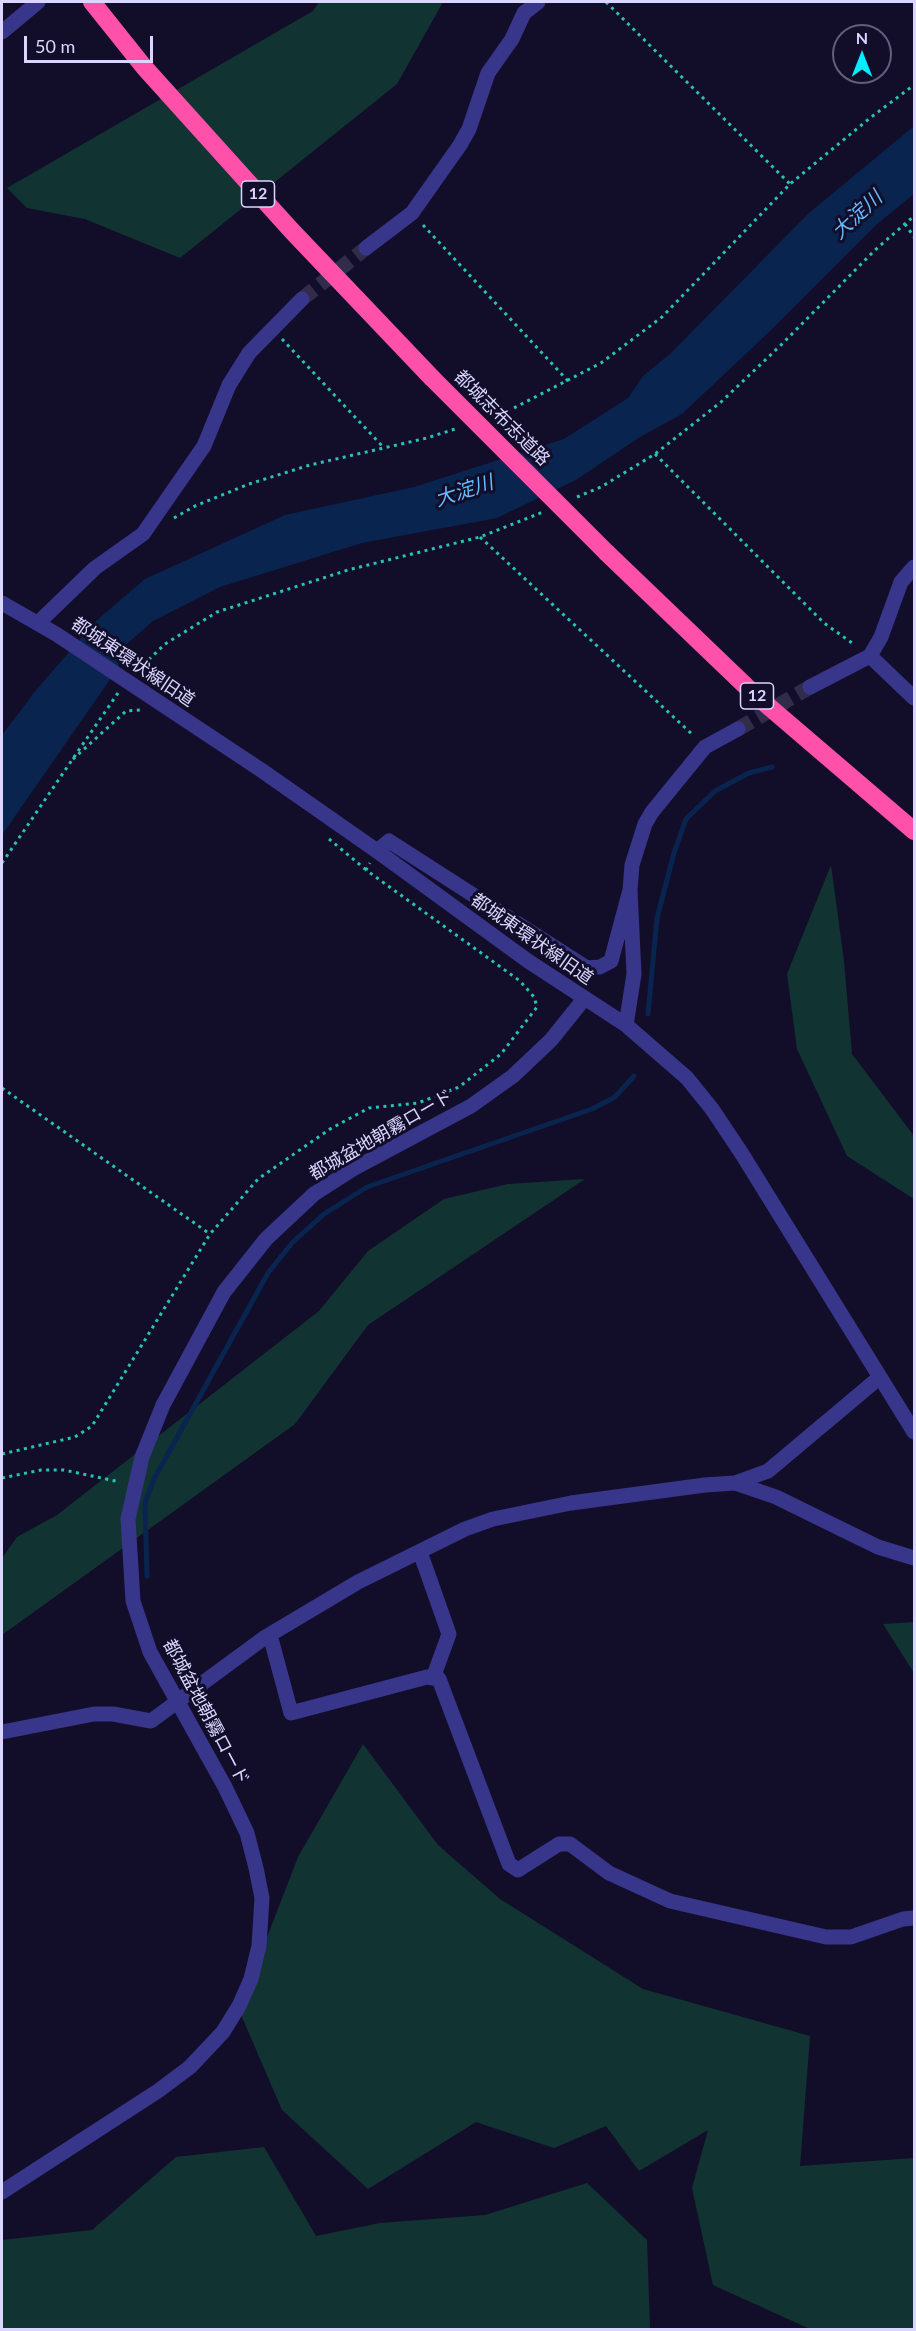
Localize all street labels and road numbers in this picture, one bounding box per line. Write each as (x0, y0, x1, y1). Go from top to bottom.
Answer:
road number: 12 (242, 181, 274, 207)
street label: 都城志布志道路 (450, 366, 554, 470)
street label: 都城東環状線旧道 (67, 613, 199, 711)
road number: 12 (740, 683, 774, 709)
street label: 都城東環状線旧道 (467, 889, 597, 989)
street label: 都城盆地朝霧ロード (305, 1085, 457, 1185)
street label: 都城盆地朝霧ロード (158, 1635, 254, 1789)

